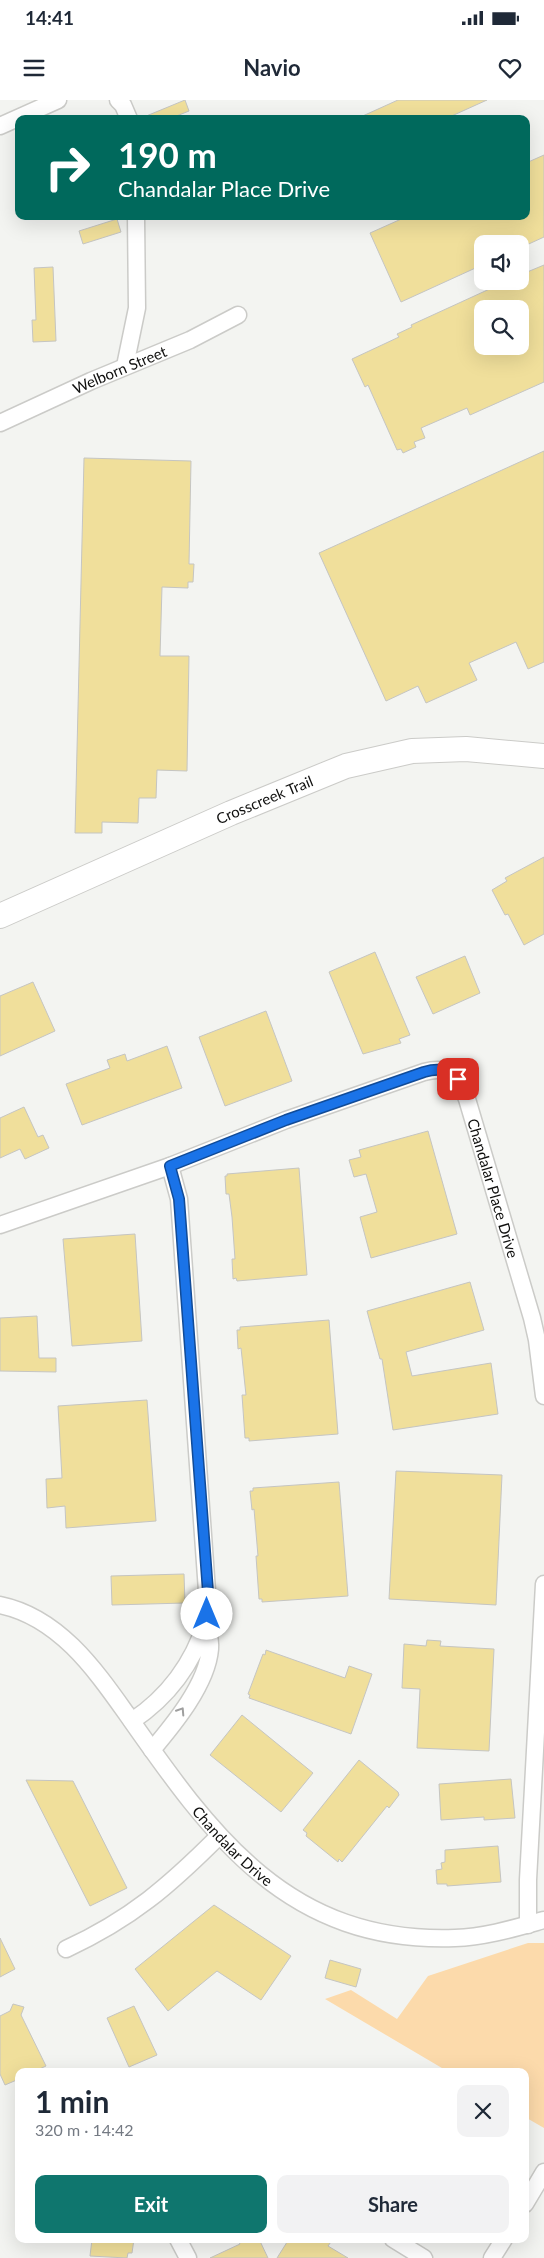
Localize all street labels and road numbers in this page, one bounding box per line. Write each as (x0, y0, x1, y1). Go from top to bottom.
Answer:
street label: Welborn Street (70, 341, 170, 397)
street label: Crosscreek Trail (213, 772, 315, 828)
street label: Chandalar Place Drive (464, 1116, 523, 1260)
street label: Chandalar Drive (189, 1802, 276, 1890)

